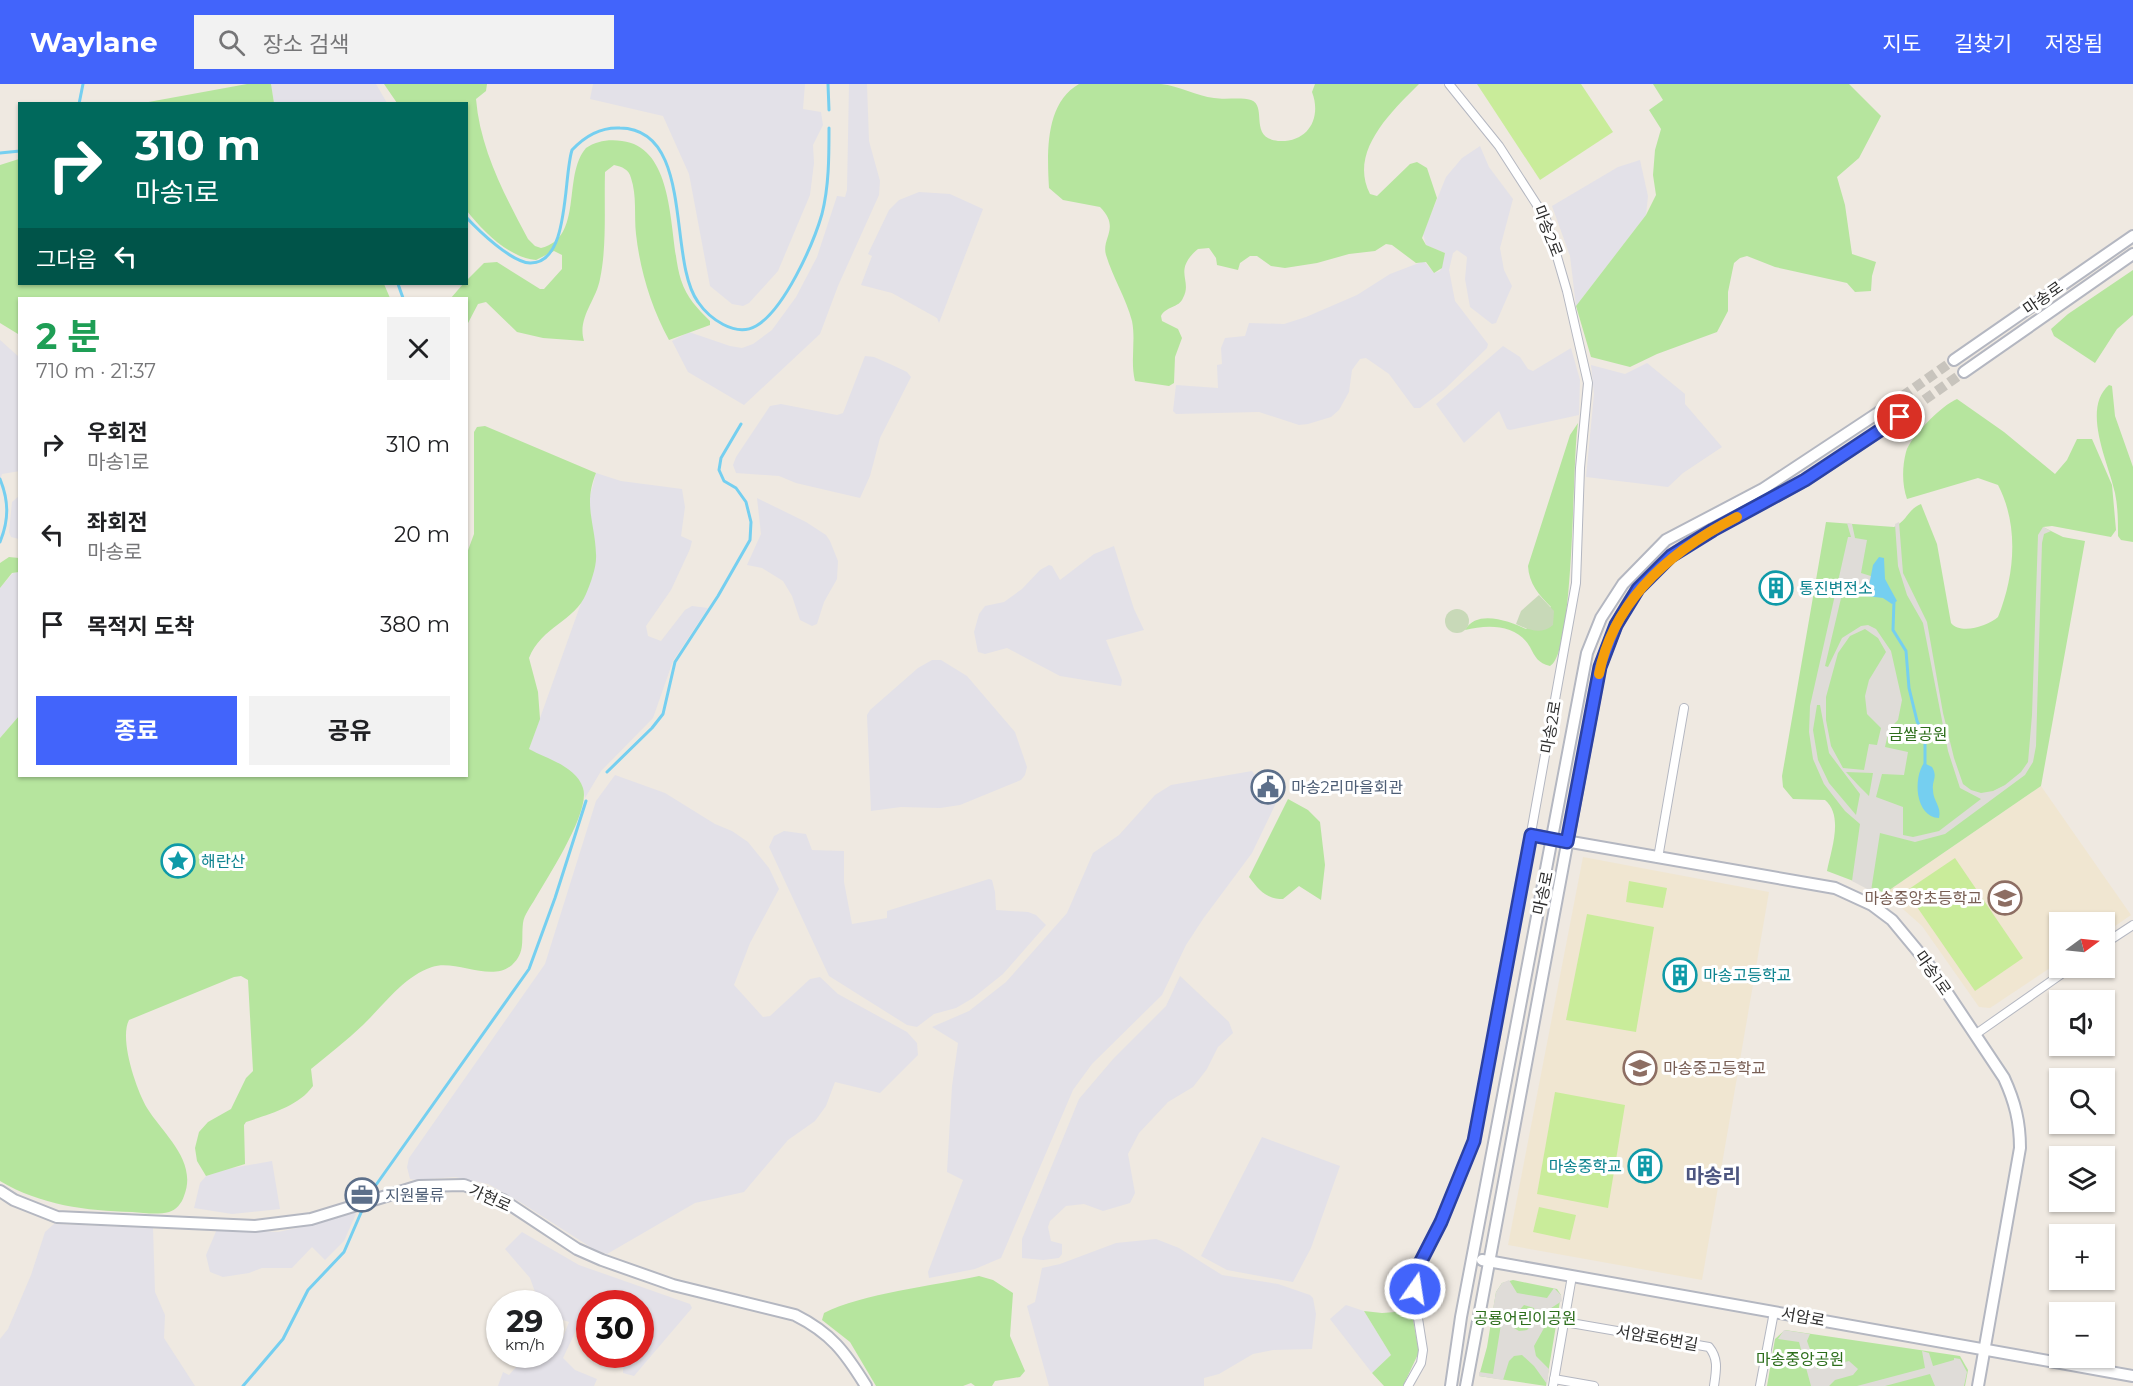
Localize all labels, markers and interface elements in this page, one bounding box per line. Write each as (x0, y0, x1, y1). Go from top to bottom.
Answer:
search box (194, 15, 614, 69)
text: Waylane (30, 25, 158, 59)
icon: search (215, 26, 248, 59)
text: 장소 검색 (263, 31, 349, 58)
text: 지도 (1882, 31, 1921, 56)
text: 길찾기 (1954, 31, 2012, 56)
text: 저장됨 (2045, 31, 2103, 56)
text: 310 m (135, 119, 261, 171)
icon: right (36, 126, 114, 204)
text: 마송1로 (135, 176, 219, 209)
street label: 마송2로 (1530, 203, 1567, 260)
icon: left (109, 240, 142, 273)
text: 그다음 (36, 246, 97, 273)
street label: 마송로 (2019, 277, 2067, 318)
text: 2 분 (36, 314, 101, 358)
button: close (387, 317, 450, 380)
text: 710 m · 21:37 (36, 359, 156, 383)
pin (1874, 391, 1925, 442)
icon: arrive (1883, 400, 1916, 433)
text: 우회전 (87, 419, 148, 446)
icon: right (36, 428, 69, 461)
text: 310 m (386, 431, 450, 458)
text: 마송1로 (87, 450, 149, 474)
text: 좌회전 (87, 509, 148, 536)
icon: left (36, 518, 69, 551)
text: 20 m (394, 521, 450, 548)
text: 마송로 (87, 540, 142, 564)
building icon: 통진변전소 (1758, 570, 1794, 606)
place label: 통진변전소 (1799, 579, 1873, 598)
icon: arrive (36, 608, 69, 641)
text: 380 m (380, 611, 450, 638)
text: 목적지 도착 (87, 613, 194, 640)
button: 종료 (36, 696, 237, 765)
button: 공유 (249, 696, 450, 765)
street label: 마송2로 (1537, 699, 1565, 755)
park label: 금쌀공원 (1889, 725, 1947, 744)
public building icon: 마송2리마을회관 (1250, 769, 1286, 805)
place label: 마송2리마을회관 (1291, 778, 1403, 797)
place icon: 해란산 (160, 843, 196, 879)
place label: 해란산 (201, 852, 245, 871)
street label: 마송로 (1529, 869, 1557, 917)
school or university icon: 마송중앙초등학교 (1987, 880, 2023, 916)
place label: 마송중앙초등학교 (1864, 889, 1982, 908)
north arrow (2049, 912, 2115, 978)
map controls (2049, 912, 2115, 1368)
street label: 마송1로 (1911, 947, 1955, 999)
building icon: 마송고등학교 (1662, 957, 1698, 993)
place label: 마송고등학교 (1703, 966, 1791, 985)
button: sound (2049, 990, 2115, 1056)
school or university icon: 마송중고등학교 (1622, 1050, 1658, 1086)
place label: 마송중고등학교 (1663, 1059, 1766, 1078)
button: search (2049, 1068, 2115, 1134)
button: layers (2049, 1146, 2115, 1212)
building icon: 마송중학교 (1627, 1148, 1663, 1184)
place label: 마송중학교 (1548, 1157, 1622, 1176)
district label: 마송리 (1685, 1164, 1741, 1188)
office icon: 지원물류 (344, 1177, 380, 1213)
street label: 가현로 (466, 1180, 514, 1216)
place label: 지원물류 (385, 1186, 444, 1205)
button: + (2049, 1224, 2115, 1290)
position arrow (1383, 1257, 1447, 1321)
speed limit sign: 30 (576, 1290, 654, 1368)
button: − (2049, 1302, 2115, 1368)
text: 29 (507, 1303, 543, 1340)
street label: 서암로 (1780, 1304, 1827, 1330)
park label: 공룡어린이공원 (1473, 1309, 1577, 1328)
street label: 서암로6번길 (1614, 1321, 1700, 1355)
text: km/h (505, 1335, 545, 1354)
park label: 마송중앙공원 (1756, 1350, 1844, 1369)

